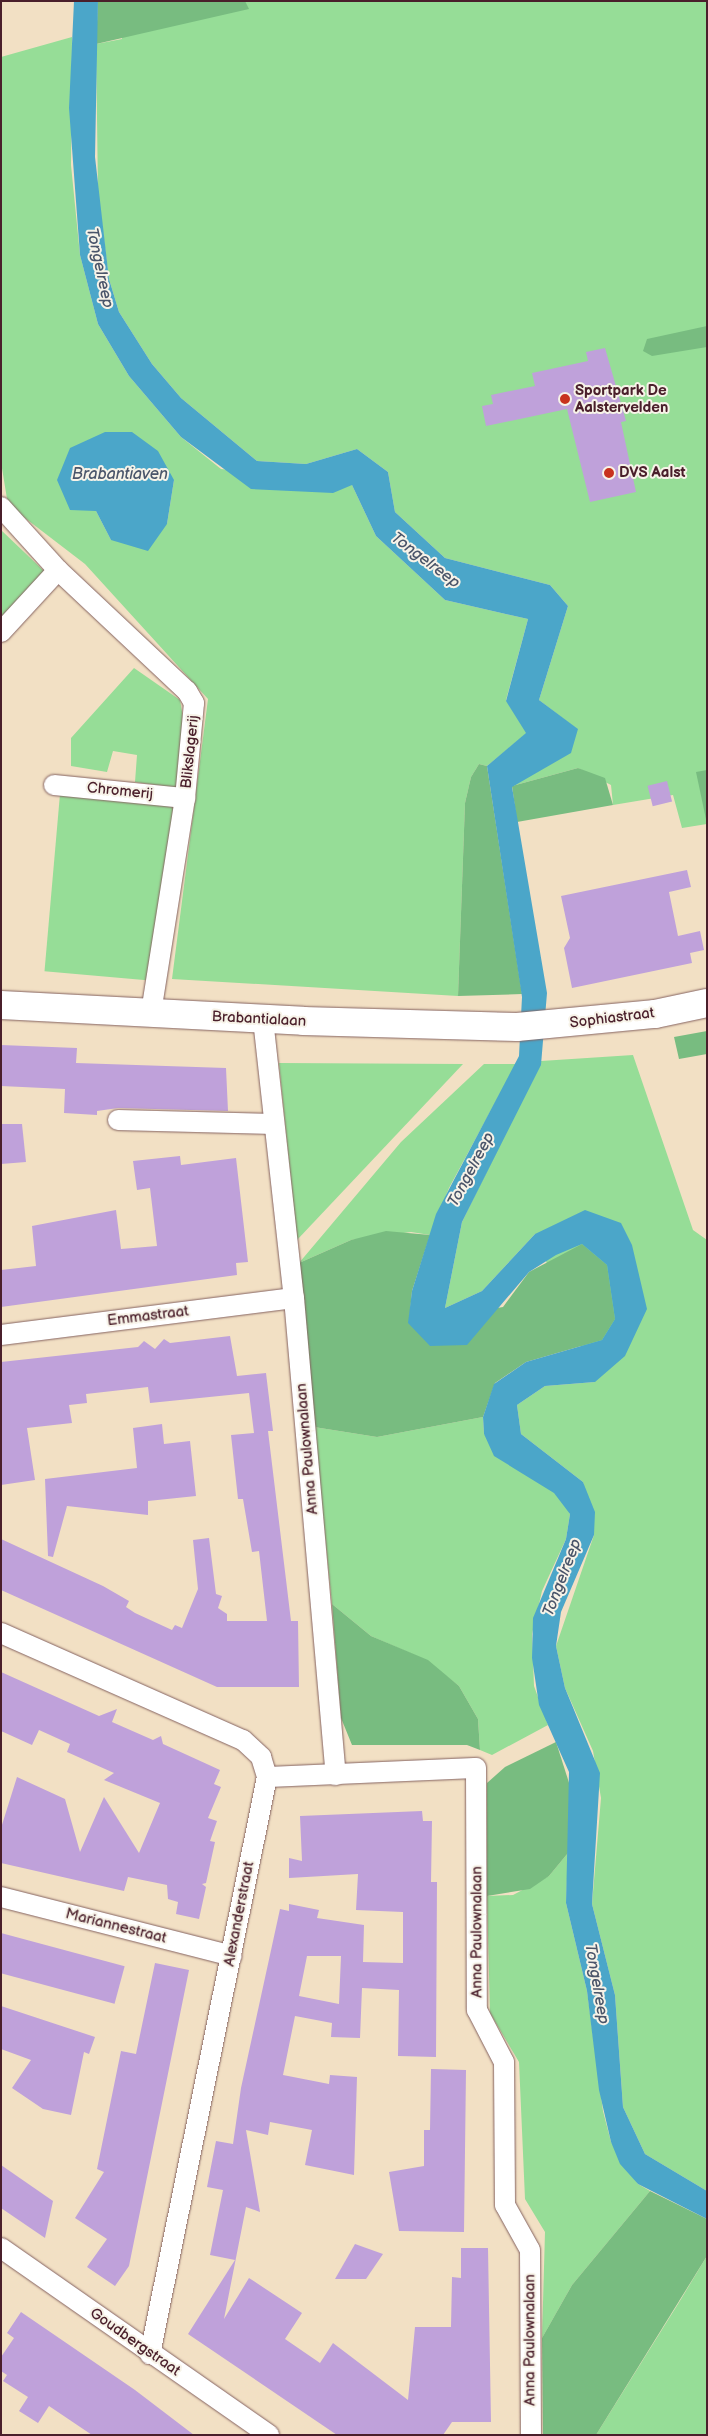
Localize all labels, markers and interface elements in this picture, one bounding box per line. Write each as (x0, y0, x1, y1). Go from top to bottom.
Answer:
water label: Tongelreep (81, 226, 117, 310)
place label: Sportpark De Aalstervelden (575, 381, 668, 416)
marker: Sportpark De Aalstervelden (559, 393, 571, 405)
place label: DVS Aalst (619, 464, 686, 482)
water label: Brabantiaven (72, 465, 168, 485)
marker: DVS Aalst (603, 467, 615, 479)
water label: Tongelreep (387, 529, 463, 593)
street label: Blikslagerij (177, 714, 203, 790)
street label: Chromerij (86, 779, 154, 803)
street label: Sophiastraat (569, 1004, 655, 1032)
street label: Brabantialaan (211, 1008, 307, 1030)
water label: Tongelreep (444, 1130, 500, 1210)
street label: Emmastraat (106, 1302, 190, 1330)
street label: Anna Paulownalaan (292, 1383, 322, 1515)
water label: Tongelreep (539, 1537, 587, 1619)
street label: Alexanderstraat (220, 1860, 258, 1968)
street label: Anna Paulownalaan (468, 1866, 486, 1998)
street label: Mariannestraat (64, 1905, 168, 1947)
water label: Tongelreep (579, 1942, 613, 2026)
street label: Anna Paulownalaan (521, 2274, 539, 2406)
street label: Goudbergstraat (86, 2304, 184, 2380)

